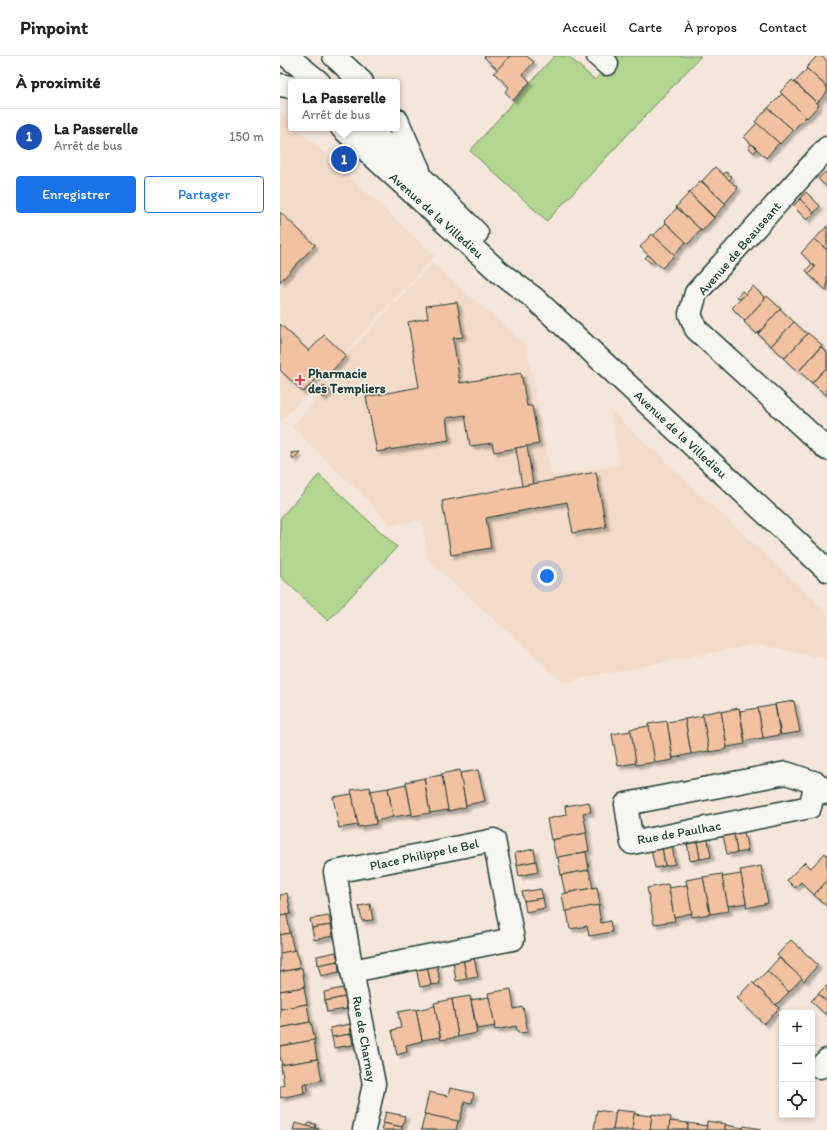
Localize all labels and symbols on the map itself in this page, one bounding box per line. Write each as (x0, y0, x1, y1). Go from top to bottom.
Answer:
pin: 1 (331, 144, 357, 174)
street label: Avenue de la Villedieu (387, 169, 487, 262)
street label: Avenue de Beauseant (695, 198, 784, 298)
place label: Pharmacie des Templiers (308, 366, 386, 397)
marker: Pharmacie des Templiers (295, 375, 305, 385)
street label: Avenue de la Villedieu (631, 388, 730, 481)
your location (537, 566, 557, 586)
street label: Rue de Paulhac (636, 818, 722, 847)
street label: Place Philippe le Bel (368, 836, 480, 873)
street label: Rue de Charnay (350, 995, 379, 1083)

